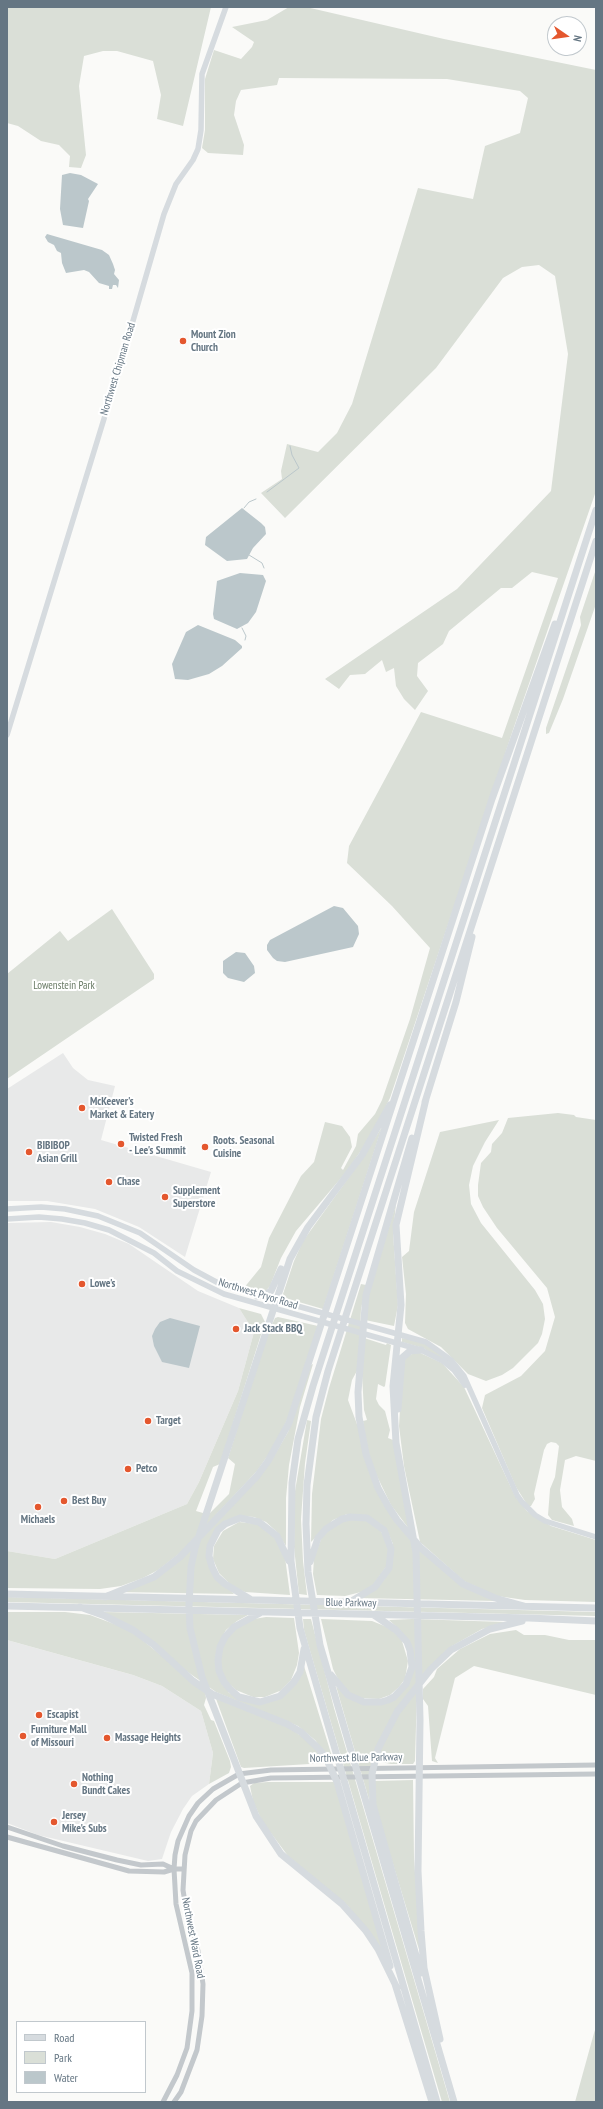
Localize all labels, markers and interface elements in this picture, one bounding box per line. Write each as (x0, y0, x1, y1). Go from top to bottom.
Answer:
north arrow (547, 16, 587, 56)
text: N (570, 34, 585, 43)
street label: Northwest Chipman Road (98, 321, 138, 417)
place label: Mount Zion Church (191, 328, 236, 354)
marker: Mount Zion Church (178, 336, 188, 346)
park label: Lowenstein Park (33, 979, 95, 993)
place label: McKeever's Market & Eatery (90, 1095, 154, 1121)
marker: McKeever's Market & Eatery (77, 1103, 87, 1113)
place label: Twisted Fresh - Lee's Summit (129, 1131, 186, 1157)
place label: Roots. Seasonal Cuisine (213, 1134, 275, 1160)
place label: BIBIBOP Asian Grill (37, 1139, 77, 1165)
marker: Twisted Fresh - Lee's Summit (116, 1139, 126, 1149)
marker: Roots. Seasonal Cuisine (200, 1142, 210, 1152)
marker: BIBIBOP Asian Grill (24, 1147, 34, 1157)
place label: Chase (117, 1175, 140, 1189)
marker: Chase (104, 1177, 114, 1187)
place label: Supplement Superstore (173, 1184, 220, 1210)
marker: Supplement Superstore (160, 1192, 170, 1202)
street label: Northwest Pryor Road (217, 1276, 299, 1312)
place label: Lowe's (90, 1277, 115, 1291)
marker: Lowe's (77, 1279, 87, 1289)
place label: Jack Stack BBQ (244, 1322, 302, 1336)
marker: Jack Stack BBQ (231, 1324, 241, 1334)
place label: Target (156, 1414, 181, 1428)
marker: Target (143, 1416, 153, 1426)
place label: Petco (136, 1462, 157, 1476)
marker: Petco (123, 1464, 133, 1474)
place label: Best Buy (72, 1494, 106, 1508)
marker: Best Buy (59, 1496, 69, 1506)
marker: Michaels (33, 1502, 43, 1512)
place label: Michaels (21, 1513, 55, 1527)
street label: Blue Parkway (326, 1596, 376, 1610)
place label: Escapist (47, 1708, 78, 1722)
marker: Escapist (34, 1710, 44, 1720)
place label: Furniture Mall of Missouri (31, 1723, 87, 1749)
marker: Furniture Mall of Missouri (18, 1731, 28, 1741)
place label: Massage Heights (115, 1731, 181, 1745)
marker: Massage Heights (102, 1733, 112, 1743)
street label: Northwest Blue Parkway (310, 1751, 402, 1765)
place label: Nothing Bundt Cakes (82, 1771, 130, 1797)
marker: Nothing Bundt Cakes (69, 1779, 79, 1789)
place label: Jersey Mike's Subs (62, 1809, 107, 1835)
marker: Jersey Mike's Subs (49, 1817, 59, 1827)
street label: Northwest Ward Road (179, 1896, 207, 1980)
legend (16, 2021, 146, 2093)
text: Road (54, 2030, 74, 2045)
text: Park (54, 2050, 72, 2065)
text: Water (54, 2070, 78, 2085)

